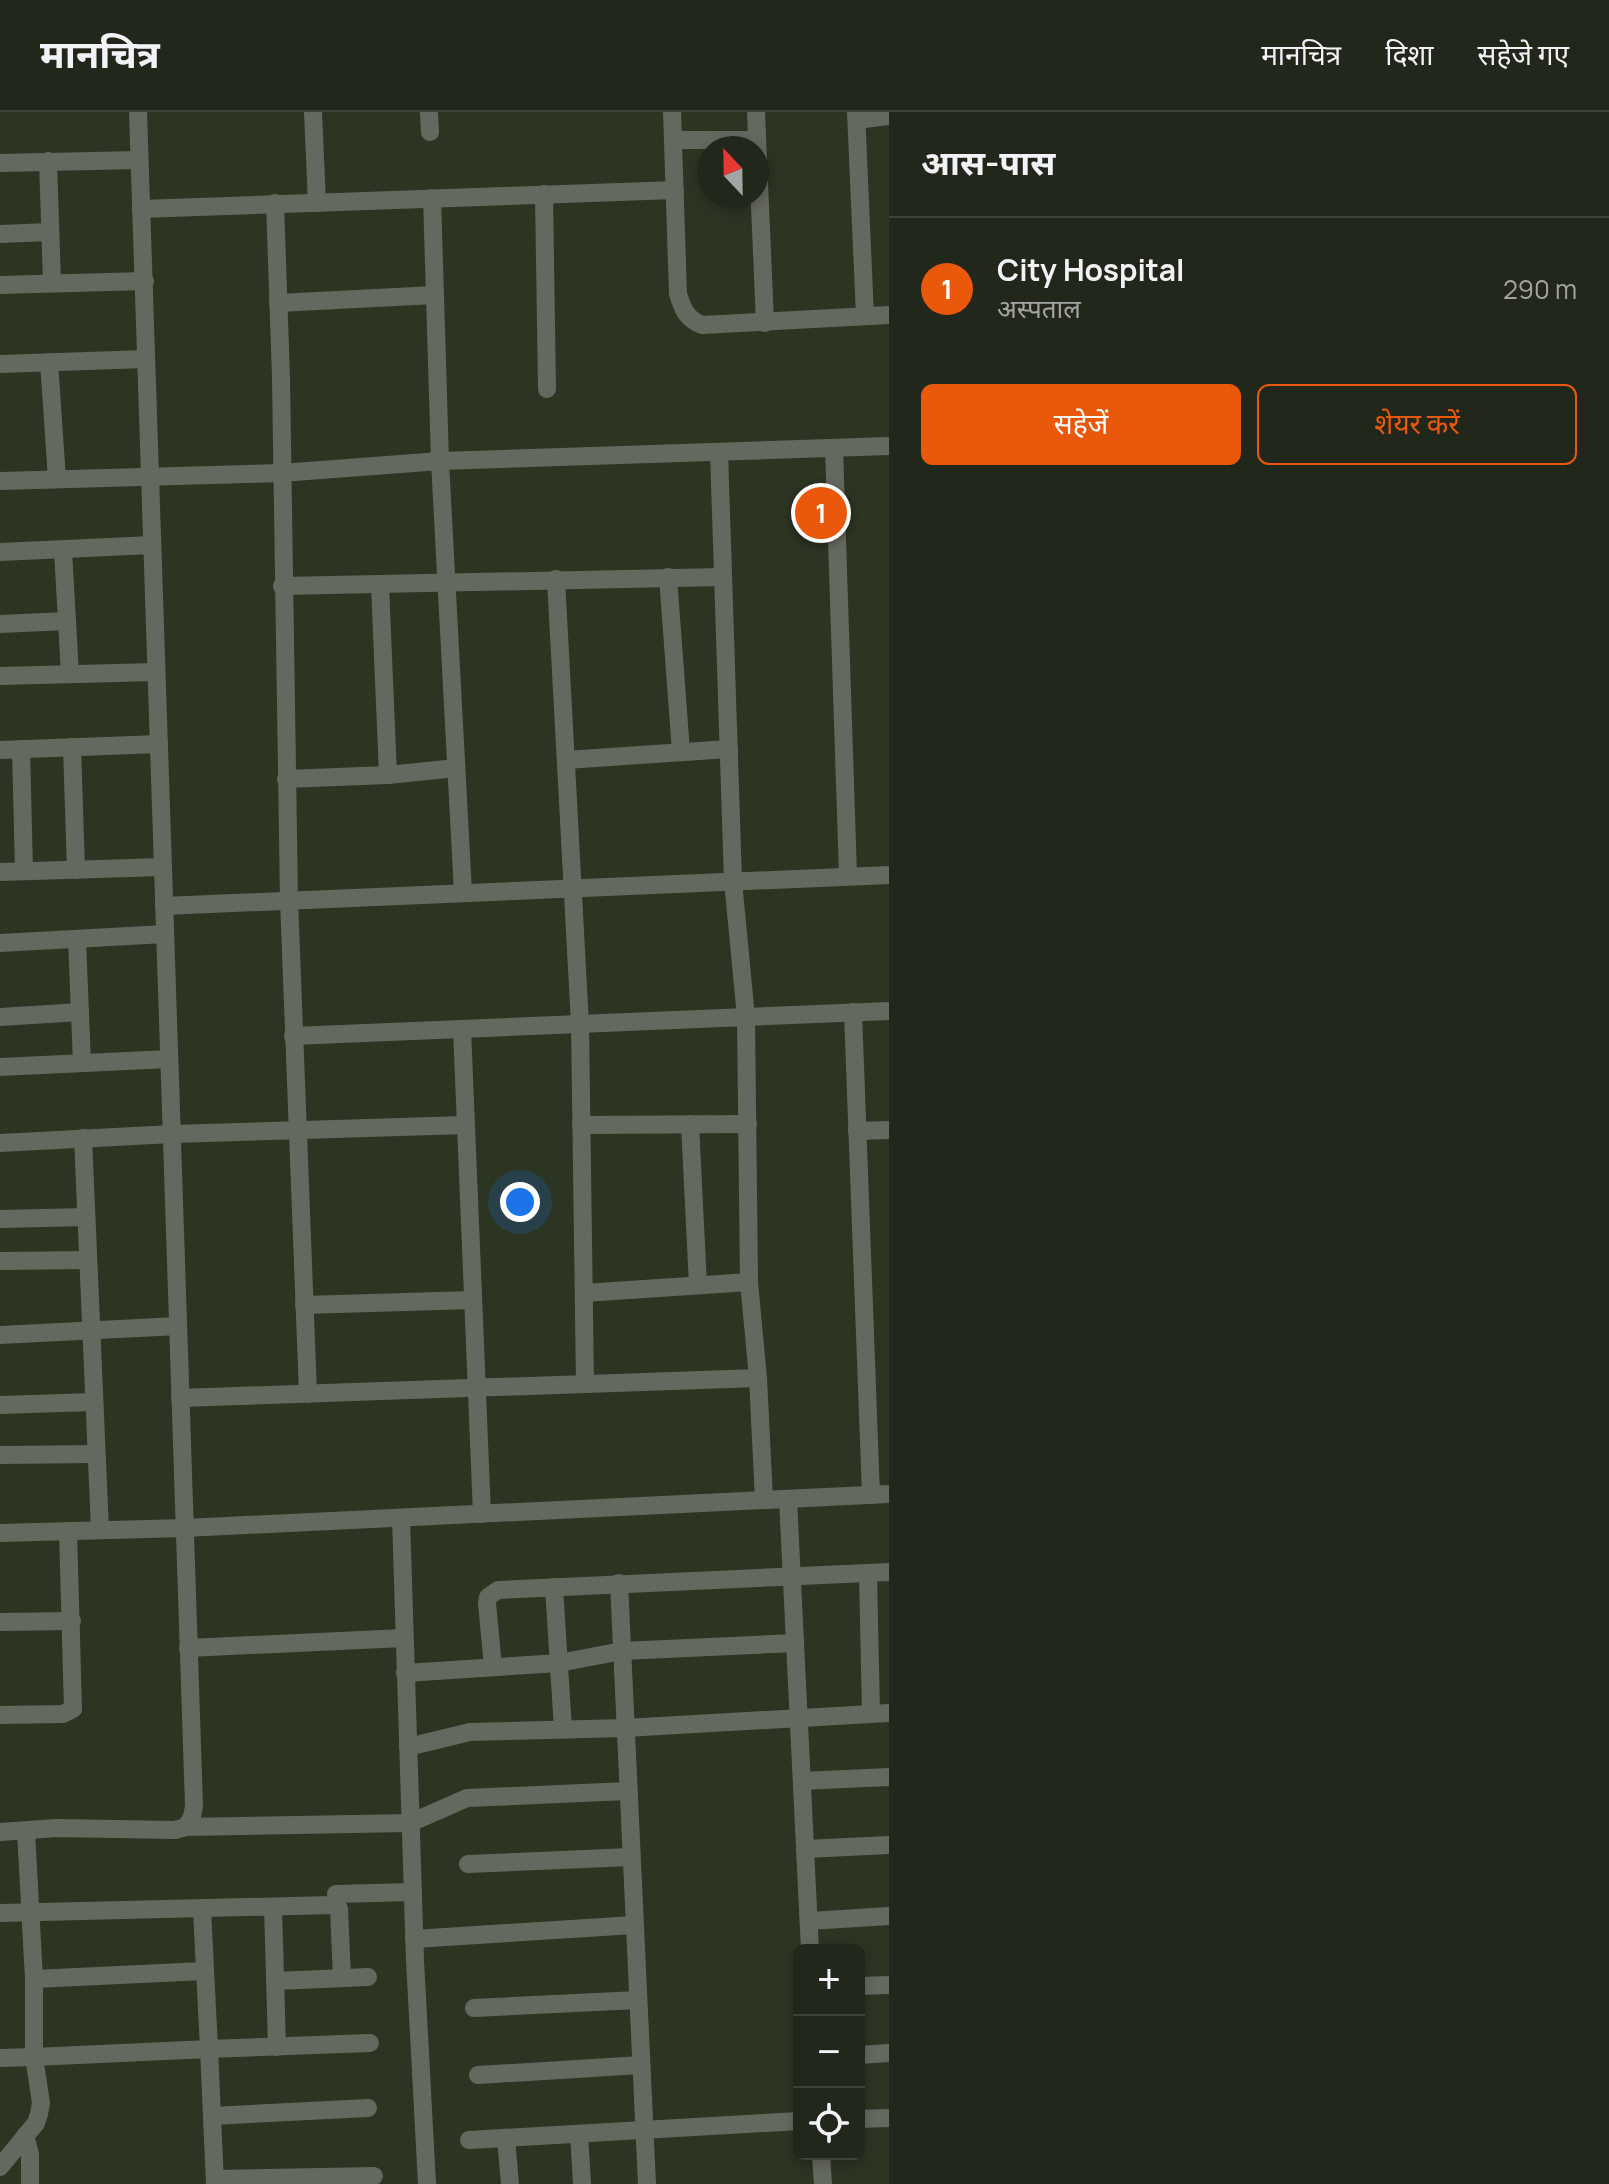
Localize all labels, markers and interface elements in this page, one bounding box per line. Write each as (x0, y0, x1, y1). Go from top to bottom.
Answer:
text: मानचित्र (40, 27, 160, 79)
text: मानचित्र (1261, 35, 1341, 73)
text: दिशा (1385, 35, 1434, 73)
text: सहेजे गए (1478, 35, 1569, 73)
north arrow (697, 136, 769, 208)
text: आस-पास (921, 139, 1055, 185)
text: City Hospital (997, 249, 1185, 290)
text: 1 (941, 271, 953, 307)
text: 290 m (1503, 271, 1577, 307)
text: अस्पताल (997, 290, 1081, 326)
button: सहेजें (921, 384, 1241, 465)
button: शेयर करें (1257, 384, 1577, 465)
pin: 1 (795, 483, 847, 543)
your location (500, 1182, 540, 1222)
map controls (793, 1944, 865, 2160)
button: + (793, 1944, 865, 2016)
button: − (793, 2016, 865, 2088)
button: locate (793, 2088, 865, 2160)

